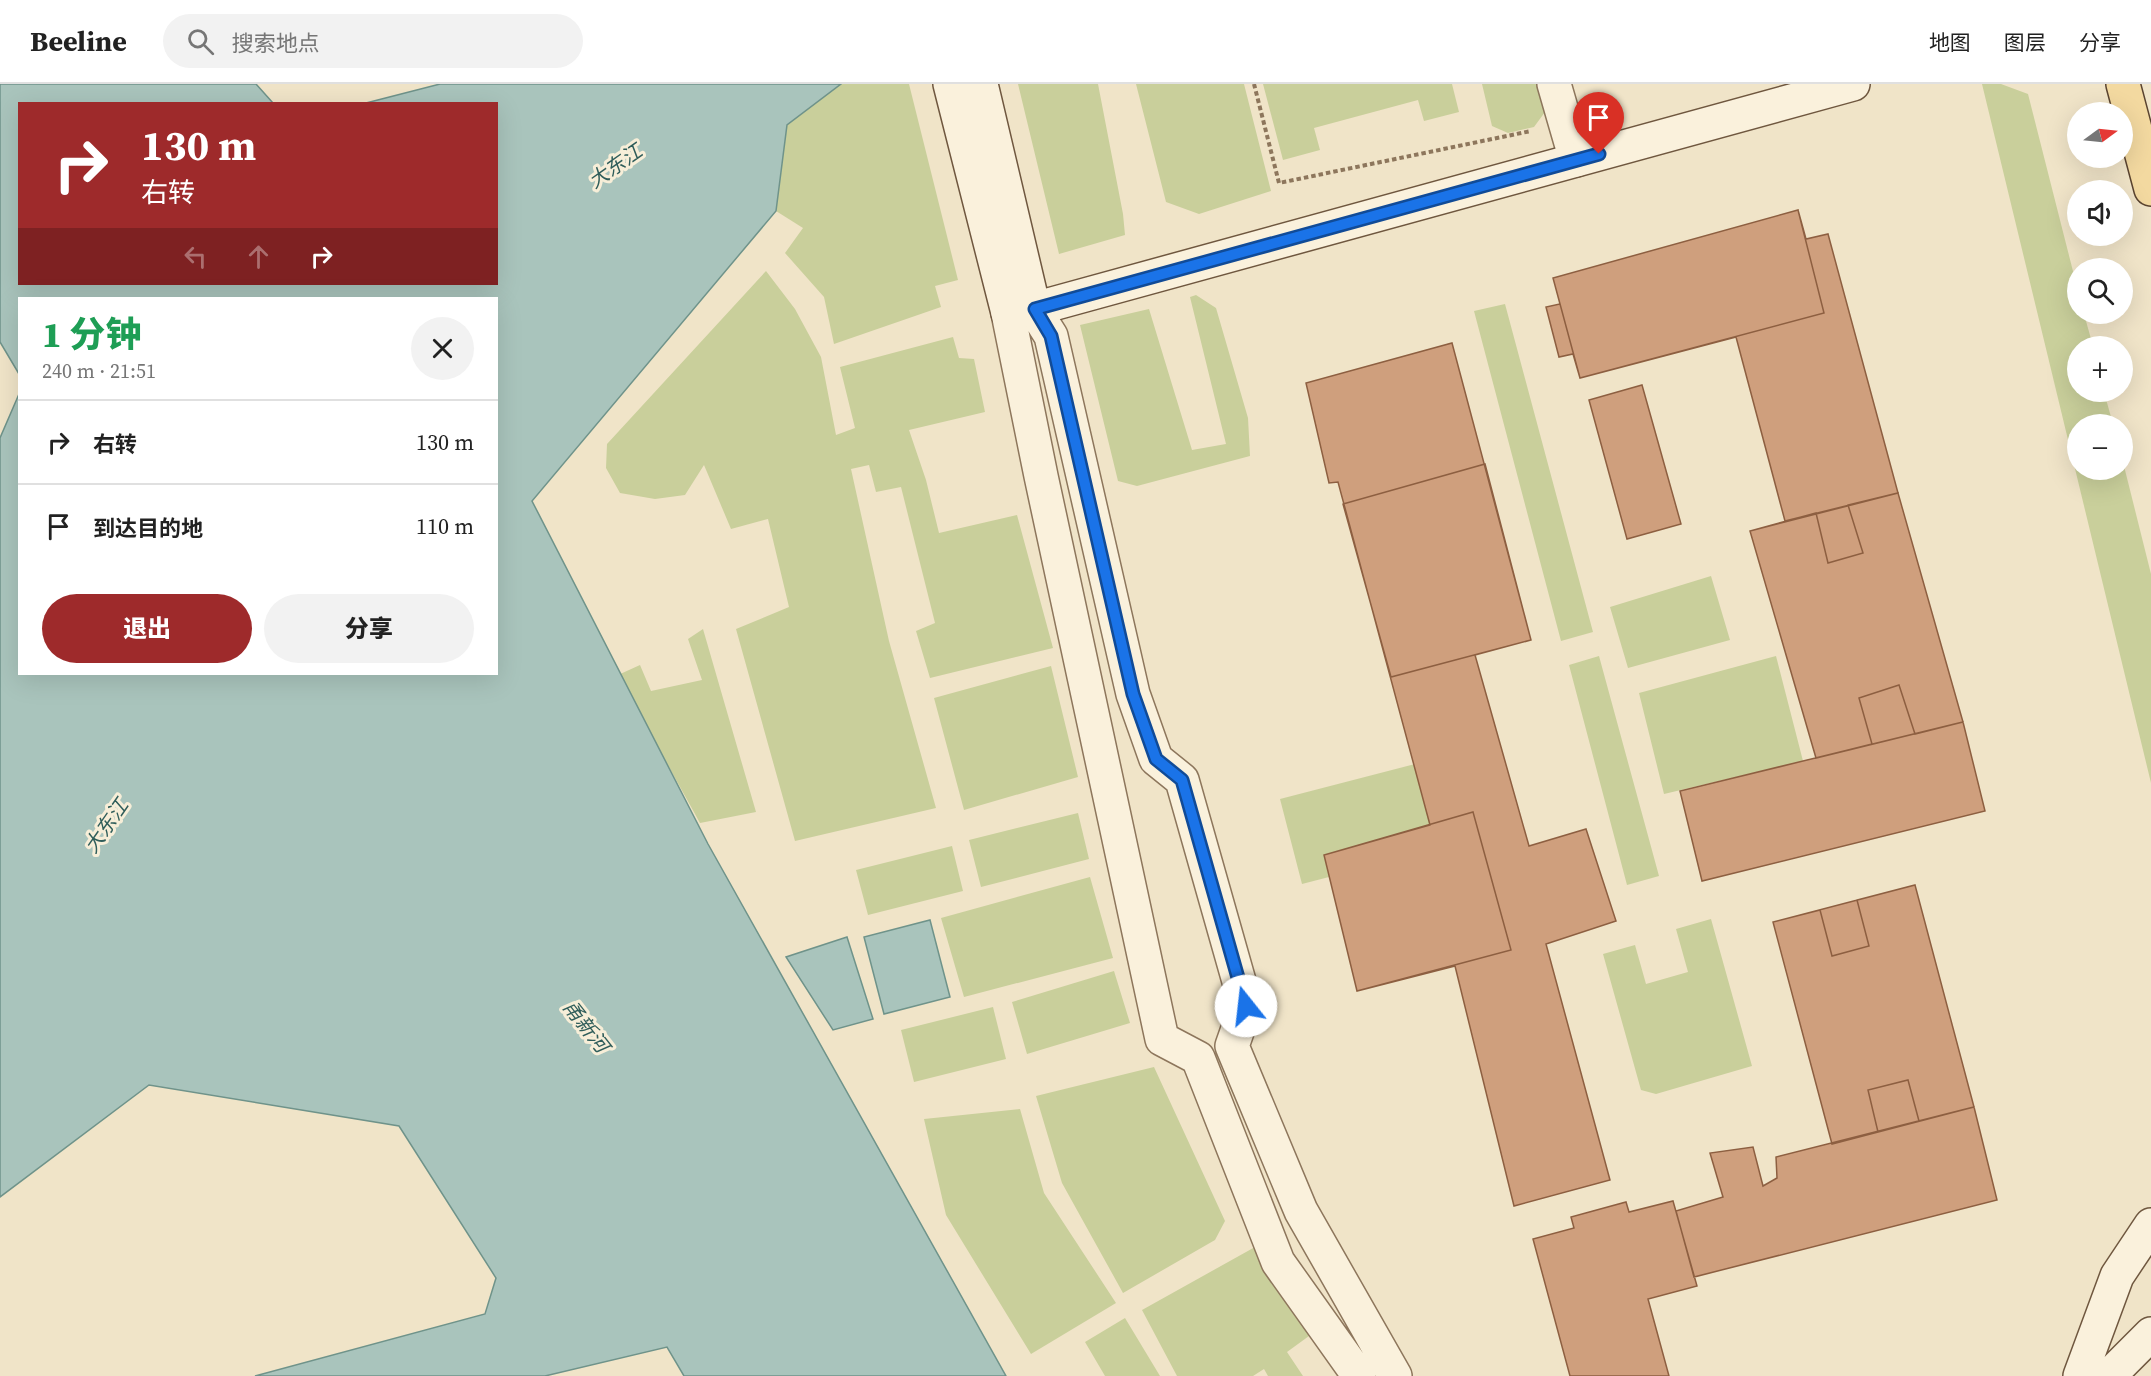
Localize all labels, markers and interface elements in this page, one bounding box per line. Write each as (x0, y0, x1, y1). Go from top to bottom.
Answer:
search box (163, 14, 583, 68)
text: Beeline (30, 22, 127, 60)
icon: search (184, 25, 217, 58)
text: 搜索地点 (232, 28, 320, 58)
text: 地图 (1929, 28, 1971, 57)
text: 图层 (2004, 28, 2046, 57)
text: 分享 (2079, 28, 2121, 57)
pin (1573, 92, 1624, 154)
icon: arrive (1582, 101, 1615, 134)
north arrow (2067, 102, 2133, 168)
map controls (2067, 102, 2133, 480)
text: 130 m (141, 116, 256, 174)
icon: right (42, 126, 120, 204)
water label: 大东江 (582, 136, 649, 195)
text: 右转 (141, 174, 195, 211)
button: sound (2067, 180, 2133, 246)
icon: left (179, 240, 212, 273)
icon: ahead (242, 240, 275, 273)
icon: right (305, 240, 338, 273)
button: search (2067, 258, 2133, 324)
text: 1 分钟 (42, 310, 141, 359)
button: close (411, 317, 474, 380)
button: + (2067, 336, 2133, 402)
text: 240 m · 21:51 (42, 357, 156, 385)
button: − (2067, 414, 2133, 480)
icon: right (42, 426, 75, 459)
text: 130 m (416, 427, 474, 457)
text: 右转 (93, 429, 137, 459)
icon: arrive (42, 510, 75, 543)
text: 110 m (416, 511, 474, 541)
text: 到达目的地 (93, 513, 203, 543)
button: 退出 (42, 594, 252, 663)
button: 分享 (264, 594, 474, 663)
water label: 大东江 (77, 792, 136, 859)
position arrow (1214, 974, 1278, 1038)
water label: 甬新河 (556, 994, 618, 1061)

